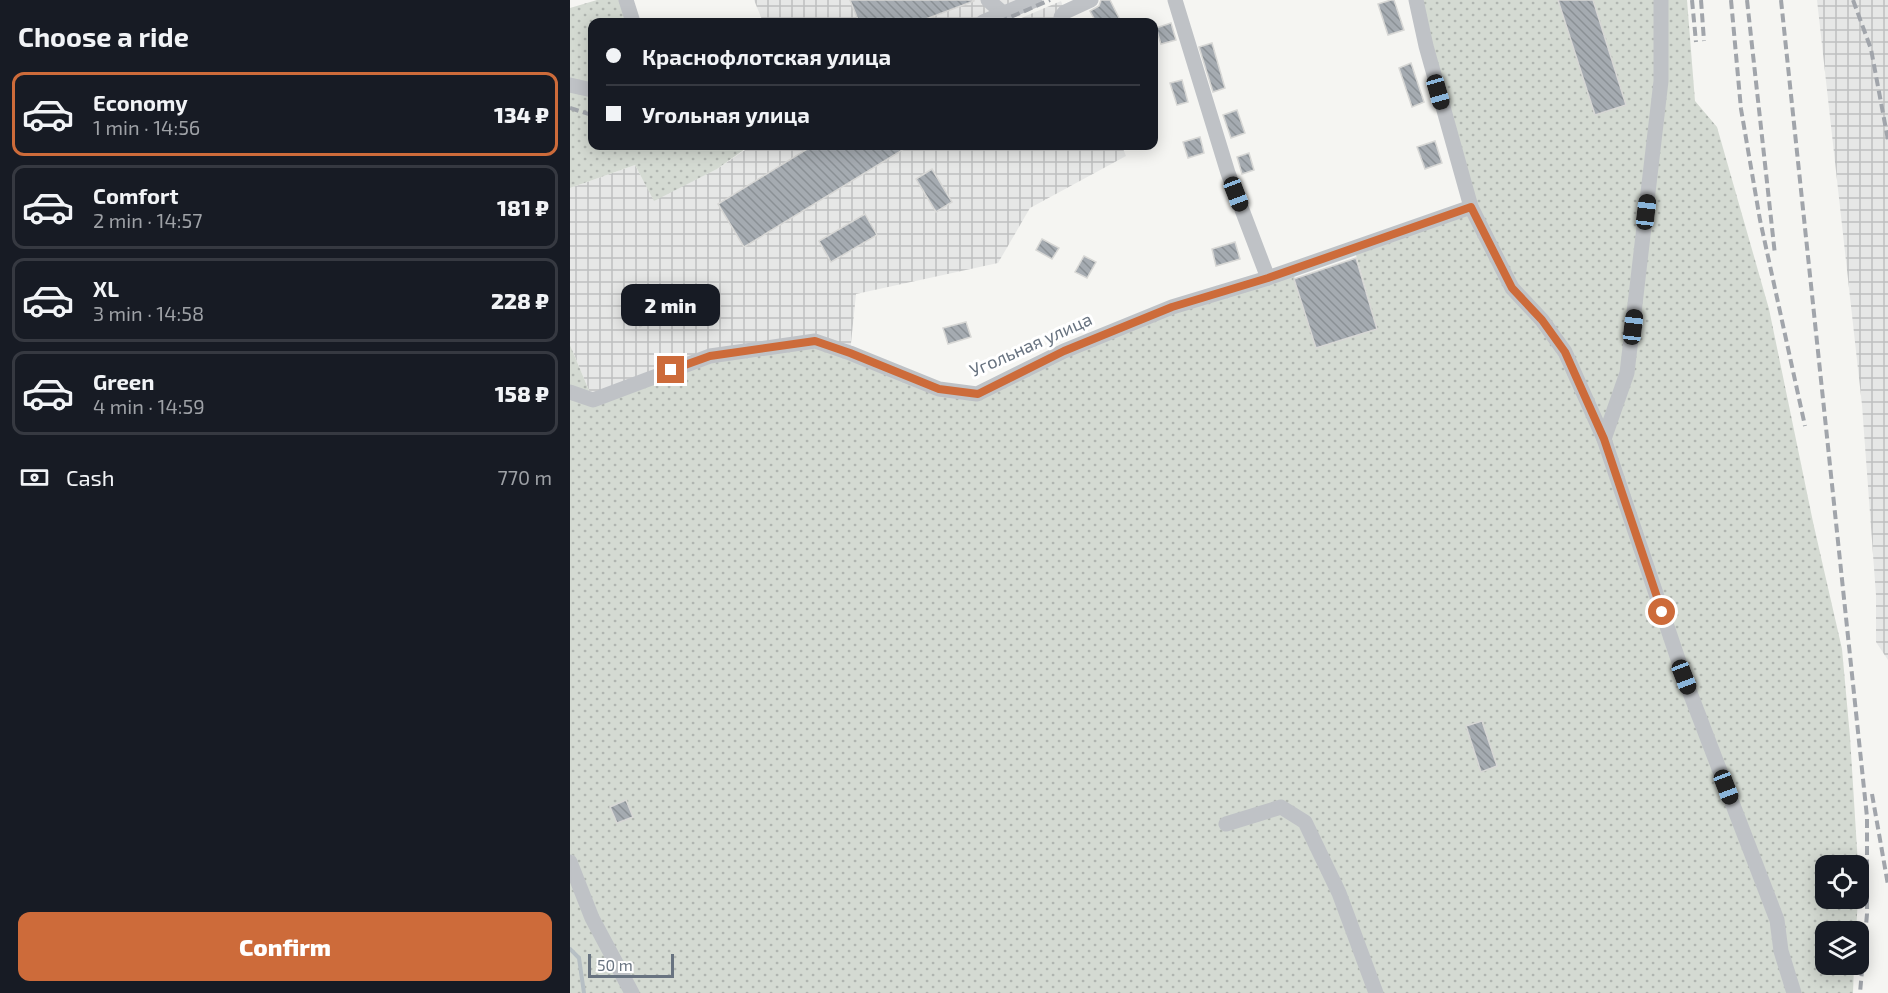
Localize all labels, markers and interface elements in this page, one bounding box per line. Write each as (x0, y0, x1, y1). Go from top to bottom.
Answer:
text: Choose a ride (18, 20, 189, 52)
text: Краснофлотская улица (642, 43, 891, 69)
car (1424, 72, 1452, 112)
icon: car (21, 87, 75, 141)
text: Economy (93, 89, 188, 115)
text: 134 ₽ (494, 101, 549, 127)
text: Угольная улица (642, 101, 810, 127)
text: 1 min · 14:56 (93, 115, 200, 139)
car (1221, 174, 1251, 214)
icon: car (21, 180, 75, 234)
text: Comfort (93, 182, 178, 208)
car (1635, 193, 1657, 231)
text: 181 ₽ (497, 194, 549, 220)
text: 2 min · 14:57 (93, 208, 202, 232)
icon: car (21, 273, 75, 327)
text: XL (93, 275, 119, 301)
callout: 2 min (621, 283, 720, 325)
text: 228 ₽ (491, 287, 549, 313)
text: 2 min (645, 293, 696, 317)
text: 3 min · 14:58 (93, 301, 204, 325)
street label: Угольная улица (966, 307, 1095, 381)
car (1622, 308, 1644, 346)
route end (657, 356, 684, 383)
icon: car (21, 366, 75, 420)
text: Green (93, 368, 155, 394)
text: 158 ₽ (495, 380, 549, 406)
text: 4 min · 14:59 (93, 394, 205, 418)
icon: cash (18, 461, 51, 494)
text: Cash (66, 464, 115, 490)
text: 770 m (497, 465, 552, 489)
route start (1648, 598, 1675, 625)
car (1669, 657, 1699, 697)
car (1711, 767, 1741, 807)
map controls (1815, 855, 1869, 975)
button: locate (1815, 855, 1869, 909)
button: Confirm (18, 912, 552, 981)
button: layers (1815, 921, 1869, 975)
scale bar (588, 951, 674, 978)
text: 50 m (597, 955, 633, 974)

